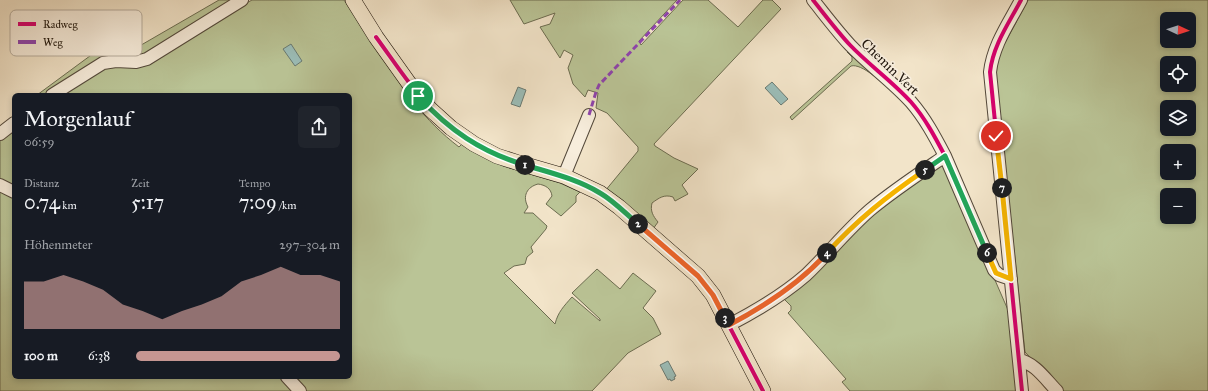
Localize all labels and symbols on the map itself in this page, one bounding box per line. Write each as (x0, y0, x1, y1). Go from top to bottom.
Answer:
legend (10, 10, 142, 56)
north arrow (1160, 12, 1196, 48)
text: Radweg (43, 18, 79, 31)
street label: Chemin Vert (857, 35, 923, 99)
text: Weg (43, 36, 64, 49)
pin (401, 79, 435, 113)
pin (979, 119, 1013, 153)
pin: 1 (515, 155, 535, 175)
pin: 5 (915, 160, 935, 180)
pin: 7 (992, 178, 1012, 198)
pin: 2 (628, 214, 648, 234)
pin: 4 (817, 243, 837, 263)
pin: 6 (977, 243, 997, 263)
pin: 3 (715, 308, 735, 328)

